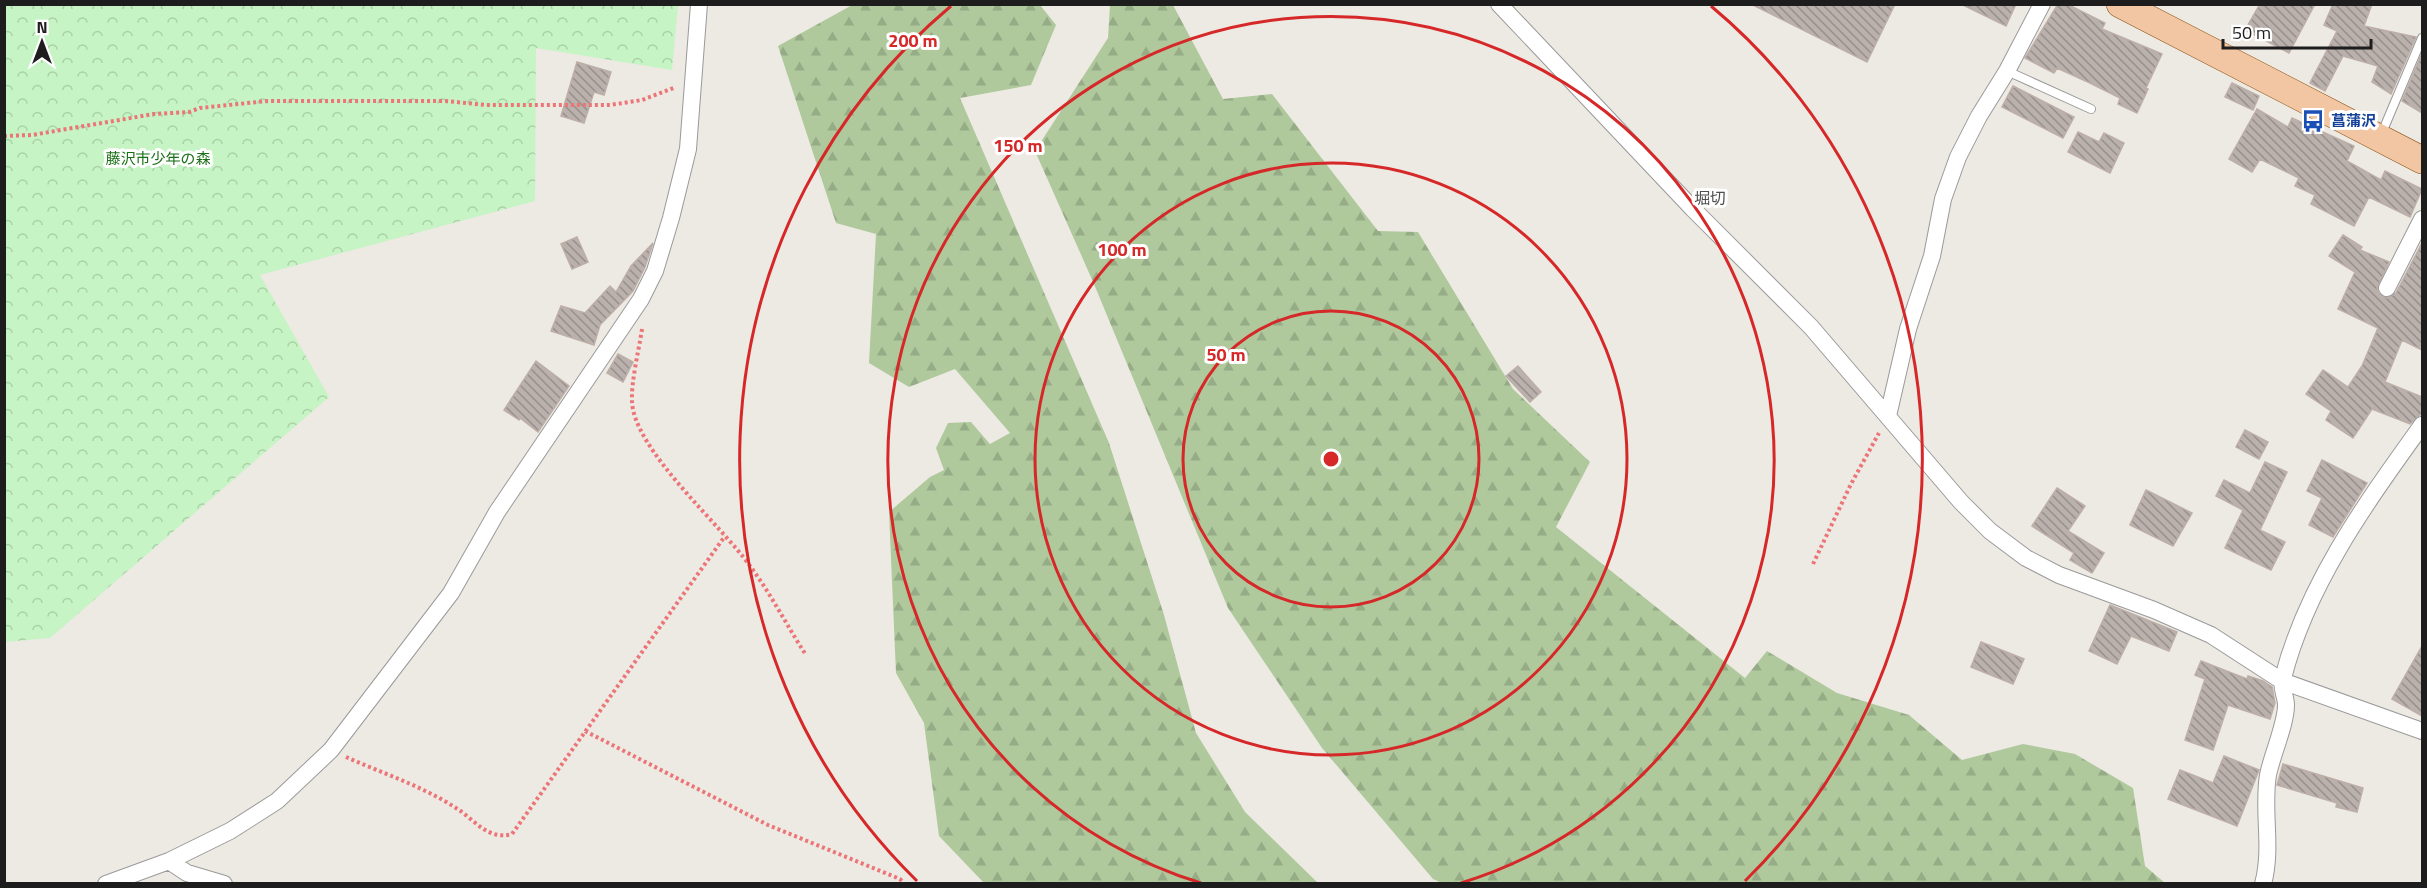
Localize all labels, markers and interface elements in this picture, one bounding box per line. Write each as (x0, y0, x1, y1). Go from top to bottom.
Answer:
north arrow (12, 12, 72, 72)
scale bar (2223, 12, 2372, 50)
text: N (36, 15, 48, 39)
text: 50 m (2232, 19, 2271, 46)
text: 200 m (888, 27, 938, 54)
bus stop icon: 菖蒲沢 (2300, 108, 2326, 134)
place label: 菖蒲沢 (2331, 109, 2376, 132)
text: 150 m (993, 132, 1043, 159)
park label: 藤沢市少年の森 (105, 147, 211, 170)
district label: 堀切 (1694, 186, 1726, 210)
text: 100 m (1097, 236, 1147, 263)
text: 50 m (1206, 341, 1246, 368)
centre of rings (1321, 449, 1341, 469)

